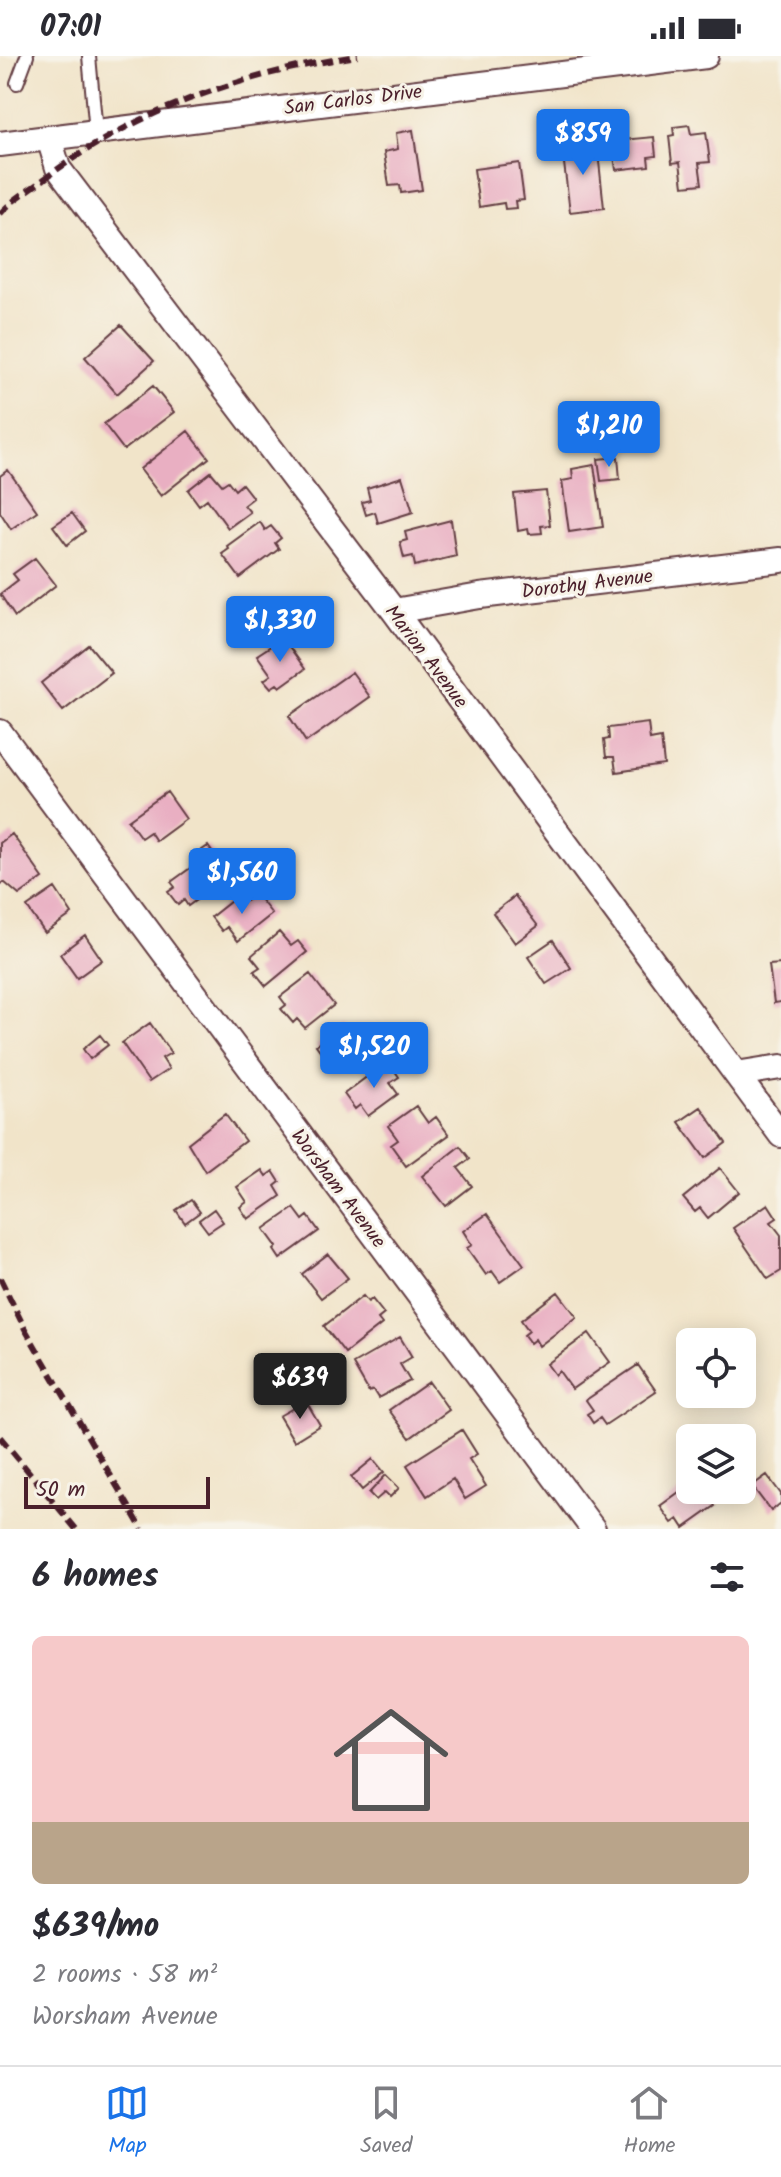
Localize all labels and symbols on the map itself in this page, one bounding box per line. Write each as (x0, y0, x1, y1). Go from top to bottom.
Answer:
street label: San Carlos Drive (282, 77, 424, 125)
pin: $859 (536, 109, 630, 177)
pin: $1,210 (544, 401, 674, 469)
street label: Dorothy Avenue (520, 561, 655, 609)
pin: $1,330 (215, 596, 345, 664)
street label: Marion Avenue (376, 598, 475, 716)
pin: $1,560 (177, 848, 307, 916)
pin: $1,520 (309, 1022, 439, 1090)
street label: Worsham Avenue (282, 1123, 393, 1256)
pin: $639 (253, 1353, 347, 1421)
scale bar (24, 1473, 210, 1509)

